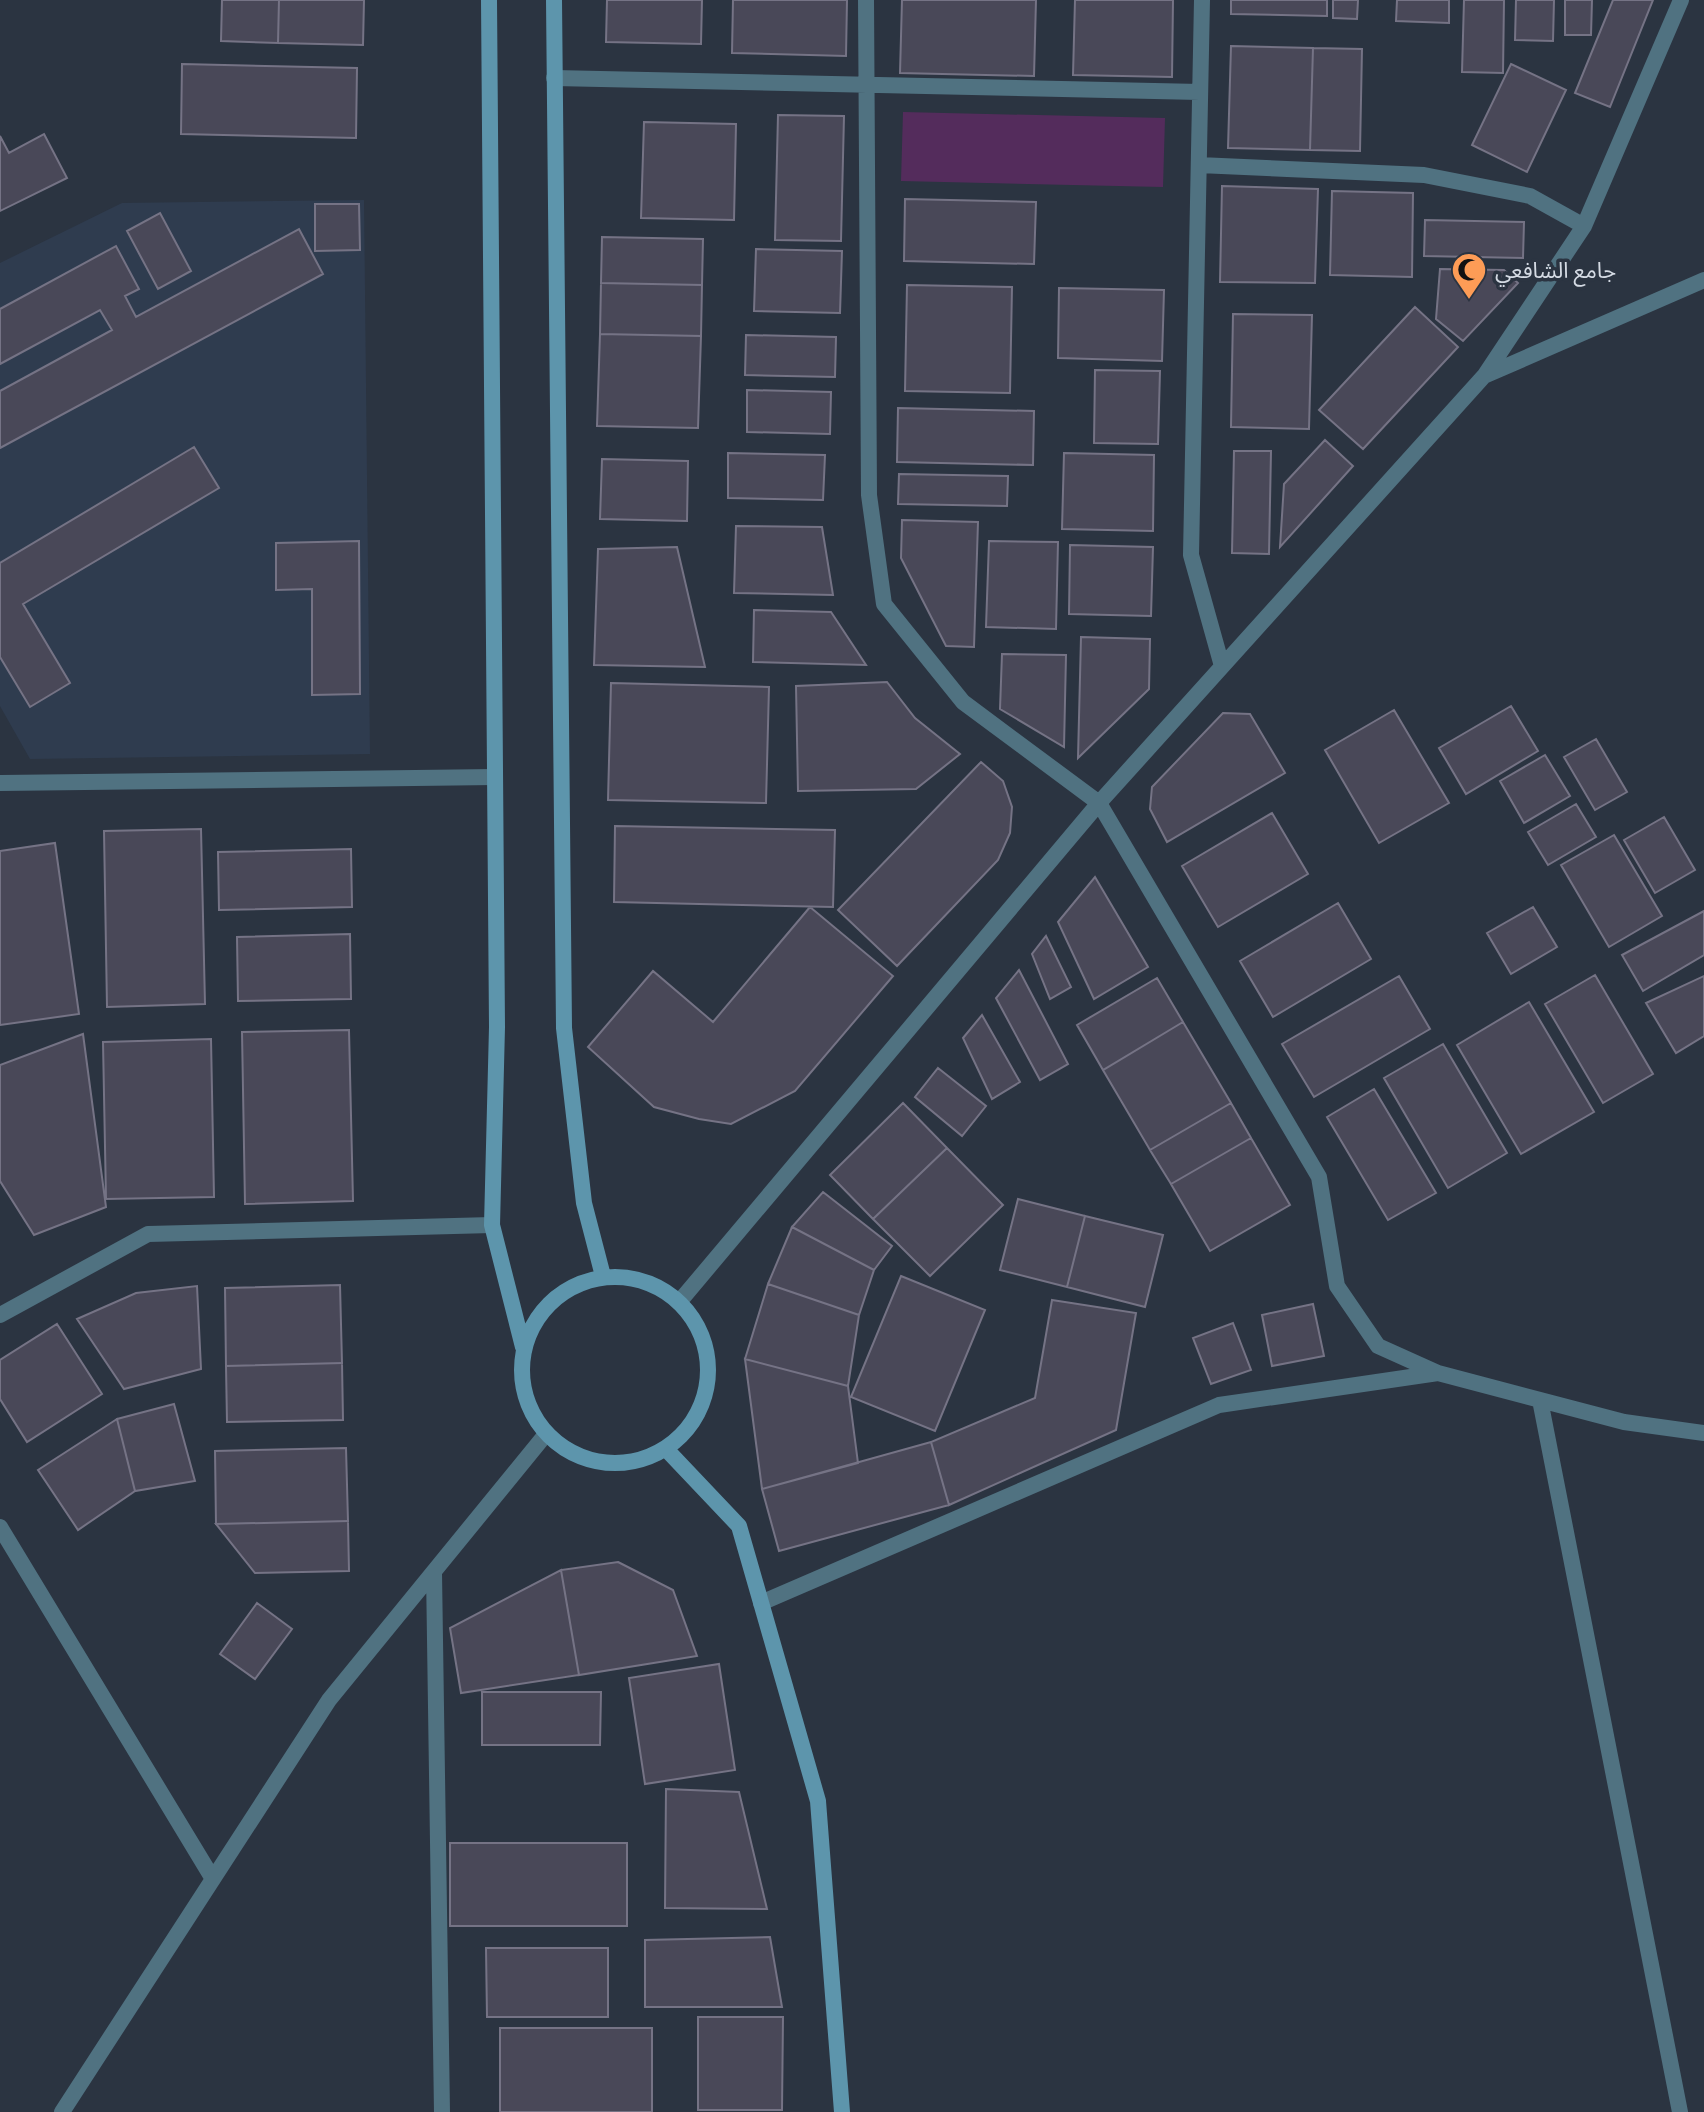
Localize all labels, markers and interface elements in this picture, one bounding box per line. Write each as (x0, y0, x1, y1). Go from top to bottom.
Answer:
mosque icon: جامع الشافعي (1450, 251, 1488, 301)
place label: جامع الشافعي (1495, 255, 1616, 287)

